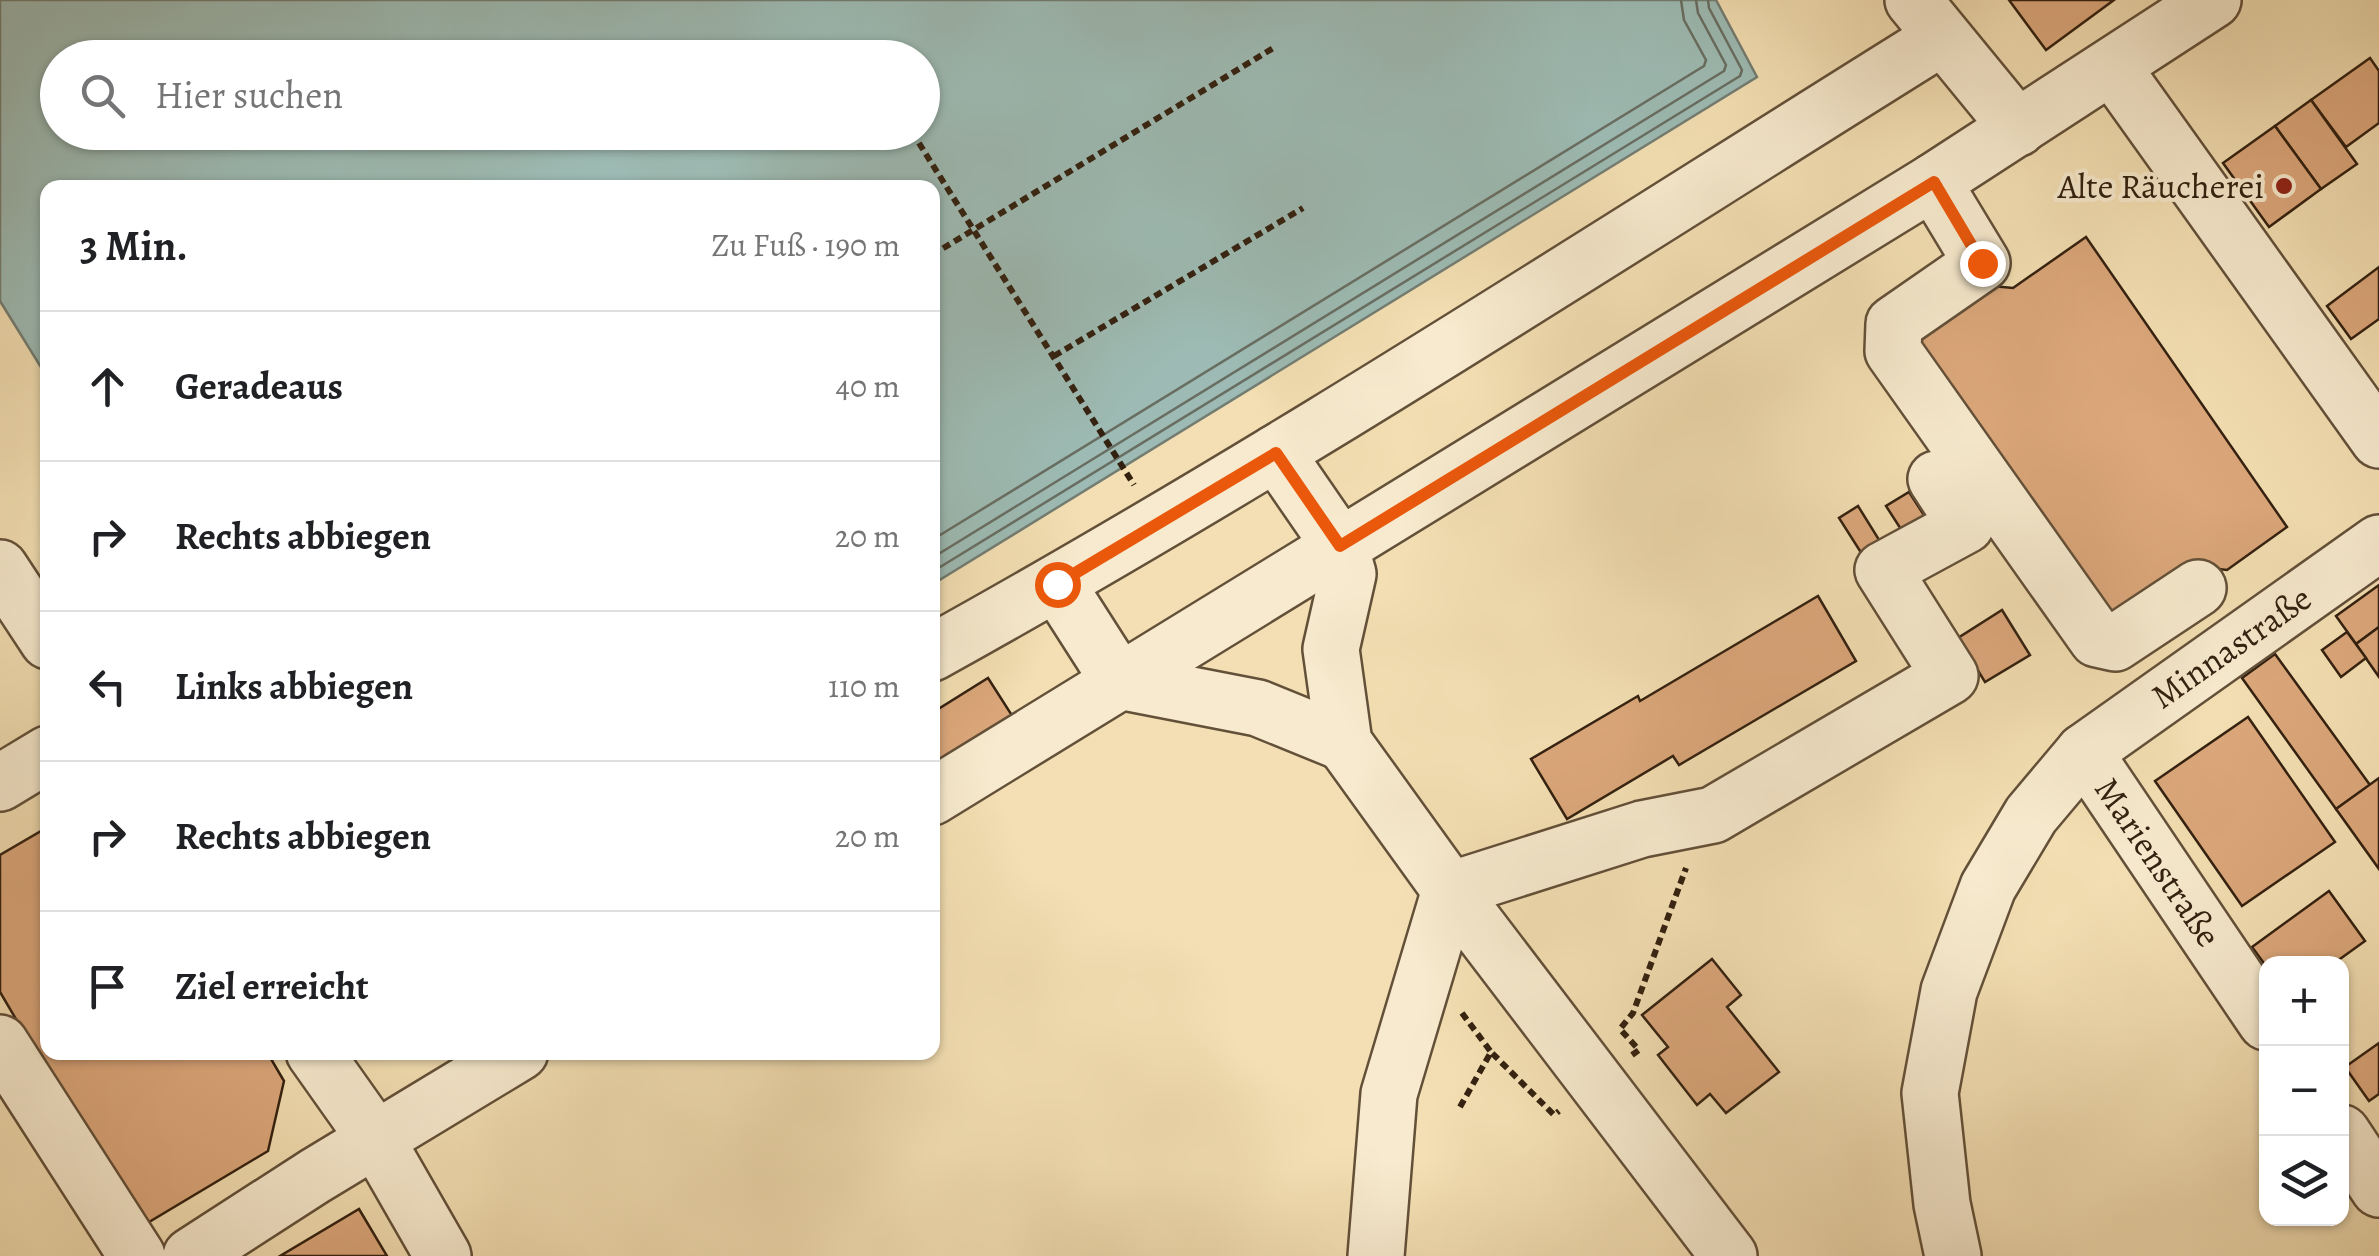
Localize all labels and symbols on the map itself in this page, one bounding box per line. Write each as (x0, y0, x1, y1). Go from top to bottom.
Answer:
place label: Alte Räucherei (2057, 162, 2264, 210)
marker: Alte Räucherei (2273, 175, 2295, 197)
route end (1960, 241, 2006, 287)
route start (1035, 562, 1081, 608)
street label: Minnastraße (2141, 574, 2321, 720)
street label: Marienstraße (2084, 768, 2232, 956)

